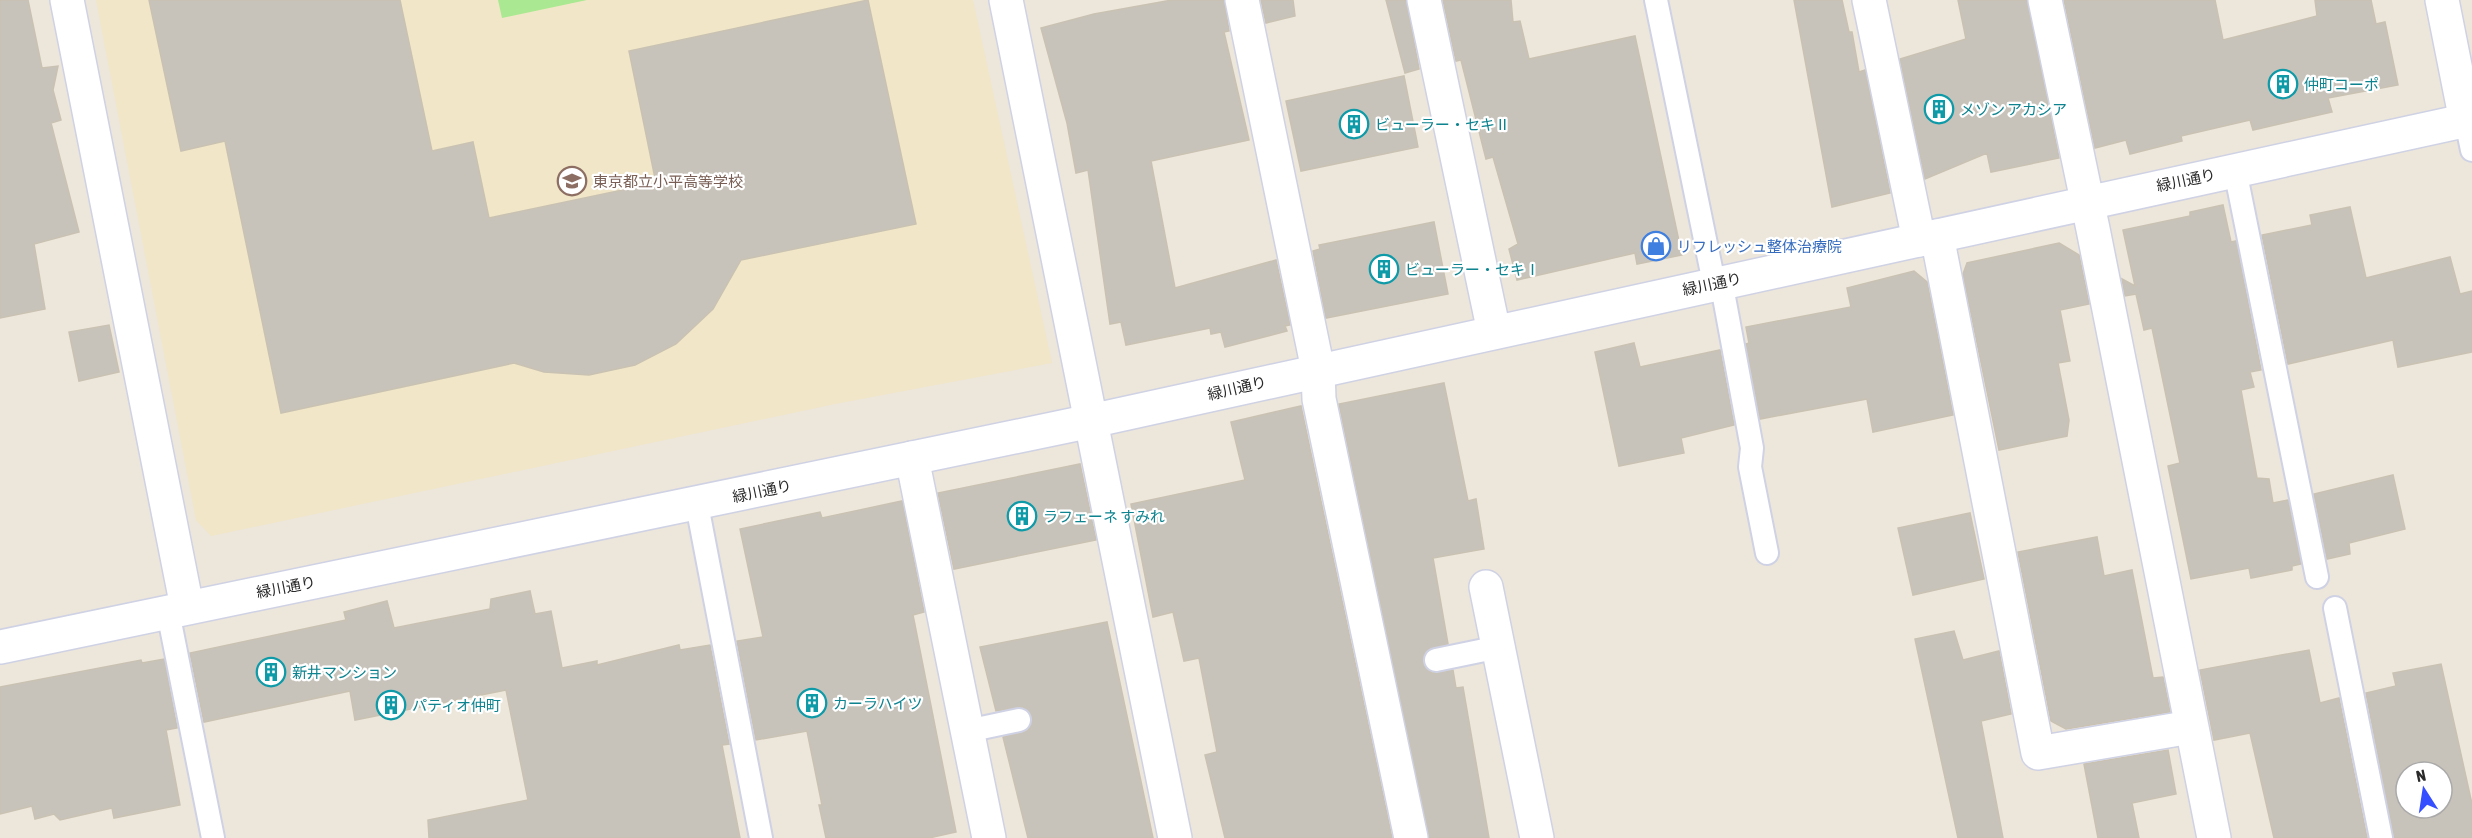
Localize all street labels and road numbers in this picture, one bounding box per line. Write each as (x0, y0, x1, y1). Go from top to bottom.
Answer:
street label: 緑川通り (2155, 165, 2217, 195)
street label: 緑川通り (1681, 269, 1743, 299)
street label: 緑川通り (1206, 373, 1268, 403)
street label: 緑川通り (731, 476, 793, 506)
street label: 緑川通り (255, 573, 317, 601)

